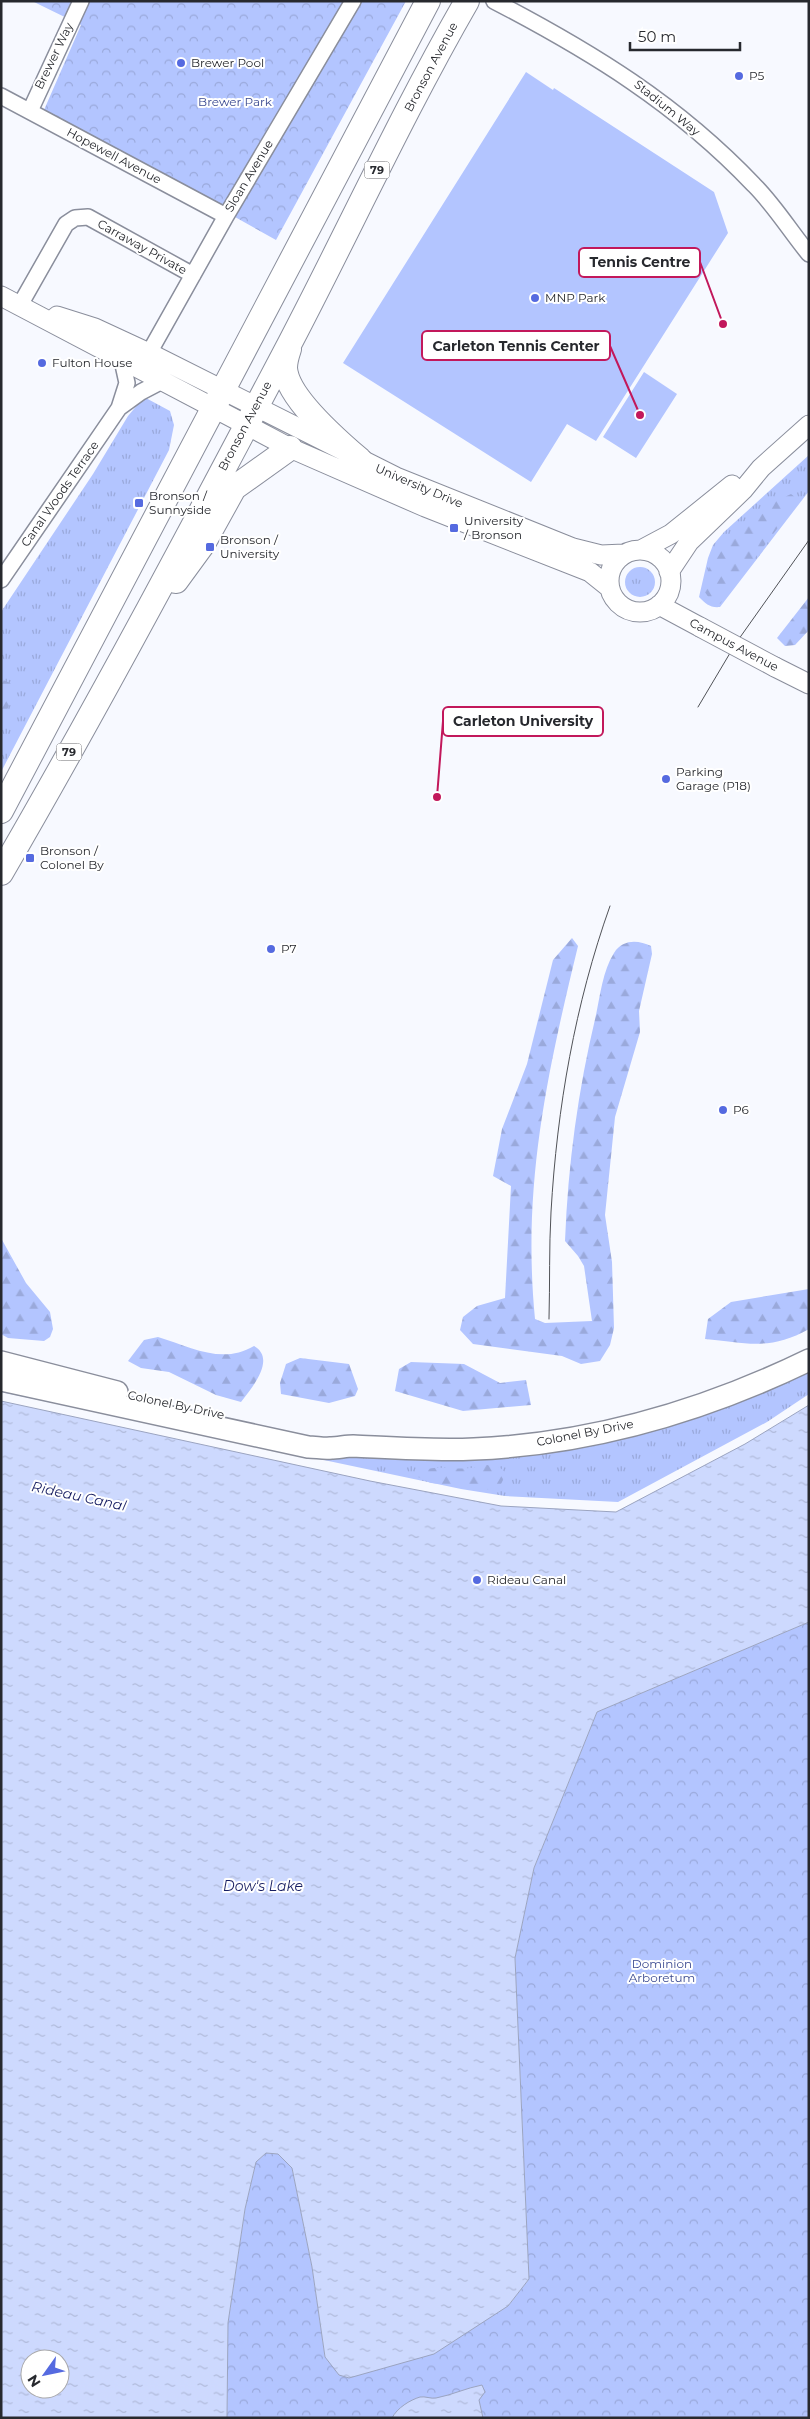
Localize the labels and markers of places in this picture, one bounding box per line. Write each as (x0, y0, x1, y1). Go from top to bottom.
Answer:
place label: Brewer Pool (191, 55, 264, 70)
marker: Brewer Pool (175, 57, 187, 69)
place label: P5 (749, 68, 764, 83)
marker: P5 (733, 70, 745, 82)
callout: Tennis Centre (579, 248, 700, 277)
place label: MNP Park (545, 290, 606, 305)
marker: MNP Park (529, 292, 541, 304)
callout: Carleton Tennis Center (422, 331, 610, 360)
place label: Fulton House (52, 355, 132, 370)
marker: Fulton House (36, 357, 48, 369)
place label: Bronson / Sunnyside (149, 488, 211, 517)
marker: Bronson / Sunnyside (133, 497, 145, 509)
place label: University / Bronson (463, 513, 524, 542)
marker: University / Bronson (448, 522, 460, 534)
place label: Bronson / University (220, 532, 280, 561)
marker: Bronson / University (204, 541, 216, 553)
callout: Carleton University (443, 707, 603, 736)
place label: Parking Garage (P18) (676, 764, 751, 793)
marker: Parking Garage (P18) (660, 773, 672, 785)
place label: Bronson / Colonel By (40, 843, 104, 872)
marker: Bronson / Colonel By (24, 852, 36, 864)
place label: P7 (281, 941, 297, 956)
marker: P7 (265, 943, 277, 955)
place label: P6 (733, 1102, 749, 1117)
marker: P6 (717, 1104, 729, 1116)
place label: Rideau Canal (487, 1572, 566, 1587)
marker: Rideau Canal (471, 1574, 483, 1586)

